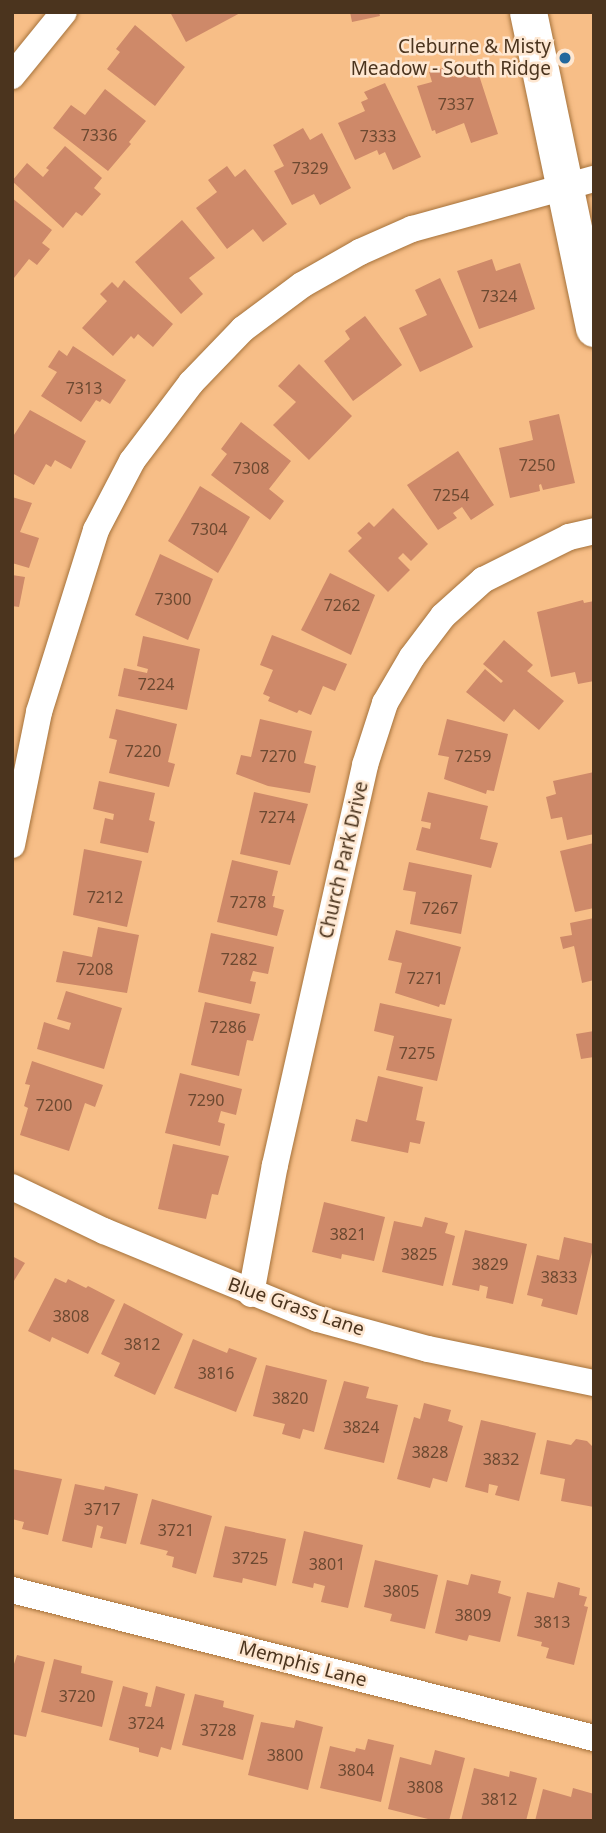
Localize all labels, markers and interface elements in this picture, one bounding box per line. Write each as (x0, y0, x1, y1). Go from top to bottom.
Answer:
place label: Cleburne & Misty Meadow - South Ridge (351, 36, 551, 80)
marker: Cleburne & Misty Meadow - South Ridge (557, 50, 573, 66)
house number: 7337 (438, 94, 474, 114)
house number: 7336 (81, 125, 117, 145)
house number: 7333 (360, 126, 396, 146)
house number: 7329 (292, 158, 328, 178)
house number: 7324 (481, 286, 517, 306)
house number: 7313 (66, 378, 102, 398)
house number: 7250 (519, 455, 555, 475)
house number: 7308 (233, 458, 269, 478)
house number: 7254 (433, 485, 469, 505)
house number: 7304 (191, 519, 227, 539)
house number: 7300 (155, 589, 191, 609)
house number: 7262 (324, 595, 360, 615)
house number: 7224 (138, 674, 174, 694)
house number: 7220 (125, 741, 161, 761)
house number: 7270 (260, 746, 296, 766)
house number: 7259 (455, 746, 491, 766)
street label: Church Park Drive (315, 779, 373, 941)
house number: 7274 (259, 807, 295, 827)
house number: 7212 (87, 887, 123, 907)
house number: 7278 (230, 892, 266, 912)
house number: 7267 (422, 898, 458, 918)
house number: 7282 (221, 949, 257, 969)
house number: 7208 (77, 959, 113, 979)
house number: 7271 (407, 968, 443, 988)
house number: 7286 (210, 1017, 246, 1037)
house number: 7275 (399, 1043, 435, 1063)
house number: 7290 (188, 1090, 224, 1110)
house number: 7200 (36, 1095, 72, 1115)
house number: 3821 (330, 1224, 366, 1244)
house number: 3825 (401, 1244, 437, 1264)
house number: 3829 (472, 1254, 508, 1274)
house number: 3833 (541, 1267, 577, 1287)
street label: Blue Grass Lane (225, 1273, 367, 1341)
house number: 3808 (53, 1306, 89, 1326)
house number: 3812 (124, 1334, 160, 1354)
house number: 3816 (198, 1363, 234, 1383)
house number: 3820 (272, 1388, 308, 1408)
house number: 3824 (343, 1417, 379, 1437)
house number: 3828 (412, 1442, 448, 1462)
house number: 3832 (483, 1449, 519, 1469)
house number: 3717 (84, 1499, 120, 1519)
house number: 3721 (158, 1520, 194, 1540)
house number: 3725 (232, 1548, 268, 1568)
house number: 3801 (309, 1554, 345, 1574)
house number: 3805 (383, 1581, 419, 1601)
house number: 3809 (455, 1605, 491, 1625)
house number: 3813 (534, 1612, 570, 1632)
street label: Memphis Lane (237, 1636, 369, 1692)
house number: 3720 (59, 1686, 95, 1706)
house number: 3724 (128, 1713, 164, 1733)
house number: 3728 (200, 1720, 236, 1740)
house number: 3800 (267, 1745, 303, 1765)
house number: 3804 (338, 1760, 374, 1780)
house number: 3808 (407, 1777, 443, 1797)
house number: 3812 (481, 1789, 517, 1809)

